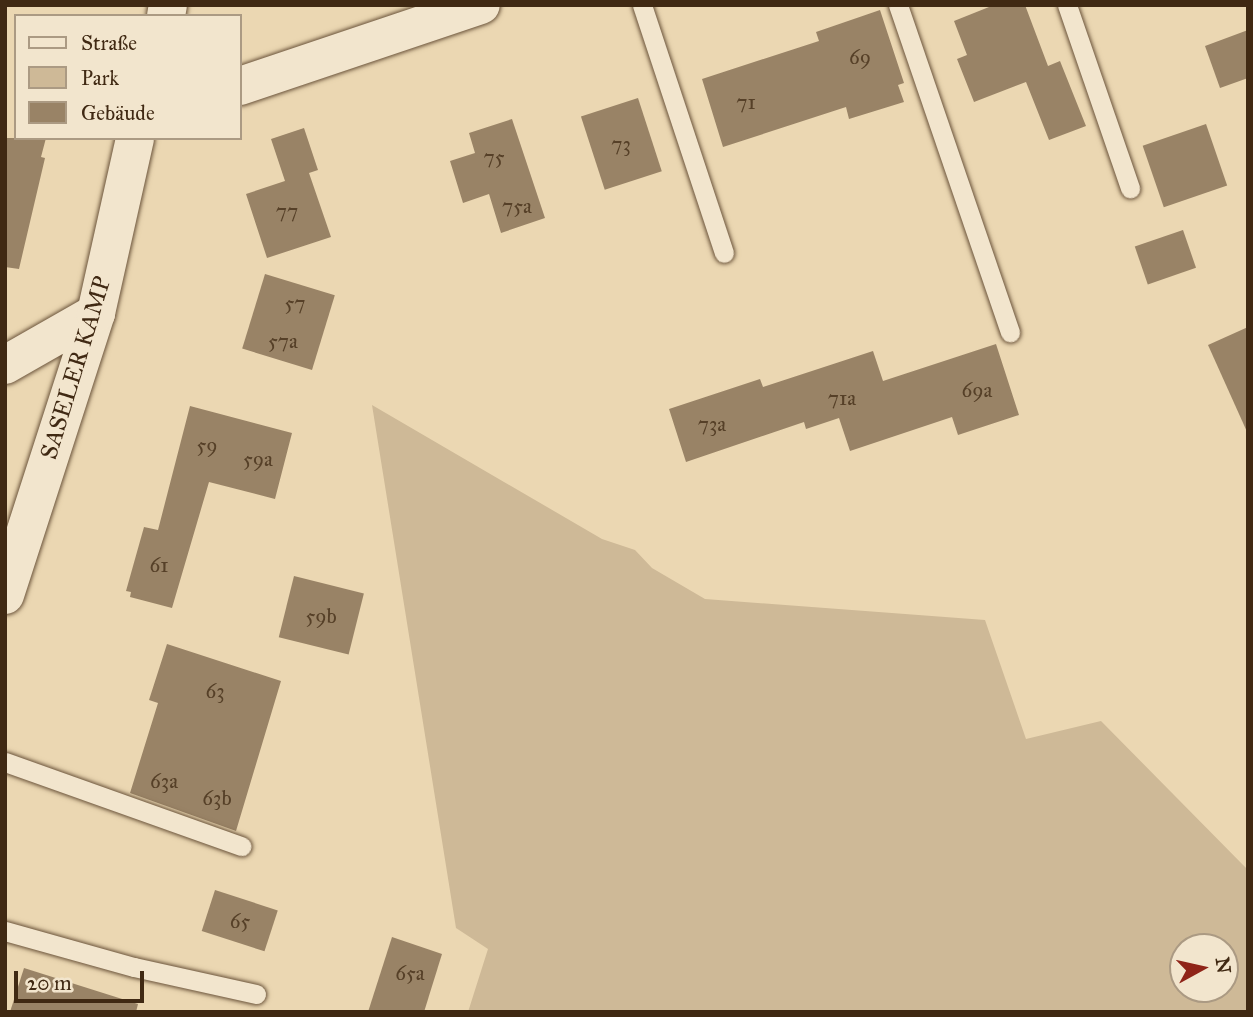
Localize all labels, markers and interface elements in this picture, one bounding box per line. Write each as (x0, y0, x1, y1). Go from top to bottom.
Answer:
legend (14, 14, 242, 140)
text: Straße (81, 30, 137, 56)
house number: 69 (849, 44, 871, 70)
text: Park (81, 65, 119, 91)
house number: 71 (736, 89, 756, 115)
text: Gebäude (81, 100, 155, 126)
house number: 73 (611, 131, 631, 157)
house number: 75 (484, 144, 504, 170)
house number: 75a (502, 193, 532, 219)
house number: 77 (276, 198, 298, 224)
street label: SASELER KAMP (35, 273, 117, 463)
house number: 57 (285, 290, 305, 316)
house number: 57a (268, 328, 298, 354)
house number: 69a (962, 377, 992, 403)
house number: 71a (828, 385, 856, 411)
house number: 73a (698, 411, 726, 437)
house number: 59 (196, 432, 218, 458)
house number: 59a (243, 446, 273, 472)
house number: 61 (150, 552, 168, 578)
house number: 59b (305, 603, 337, 629)
house number: 63 (205, 678, 225, 704)
house number: 63a (150, 768, 178, 794)
house number: 63b (202, 785, 232, 811)
house number: 65 (230, 908, 250, 934)
north arrow (1169, 933, 1239, 1003)
text: N (1211, 956, 1236, 975)
scale bar (18, 958, 147, 1002)
house number: 65a (395, 960, 425, 986)
text: 20 m (27, 970, 72, 996)

